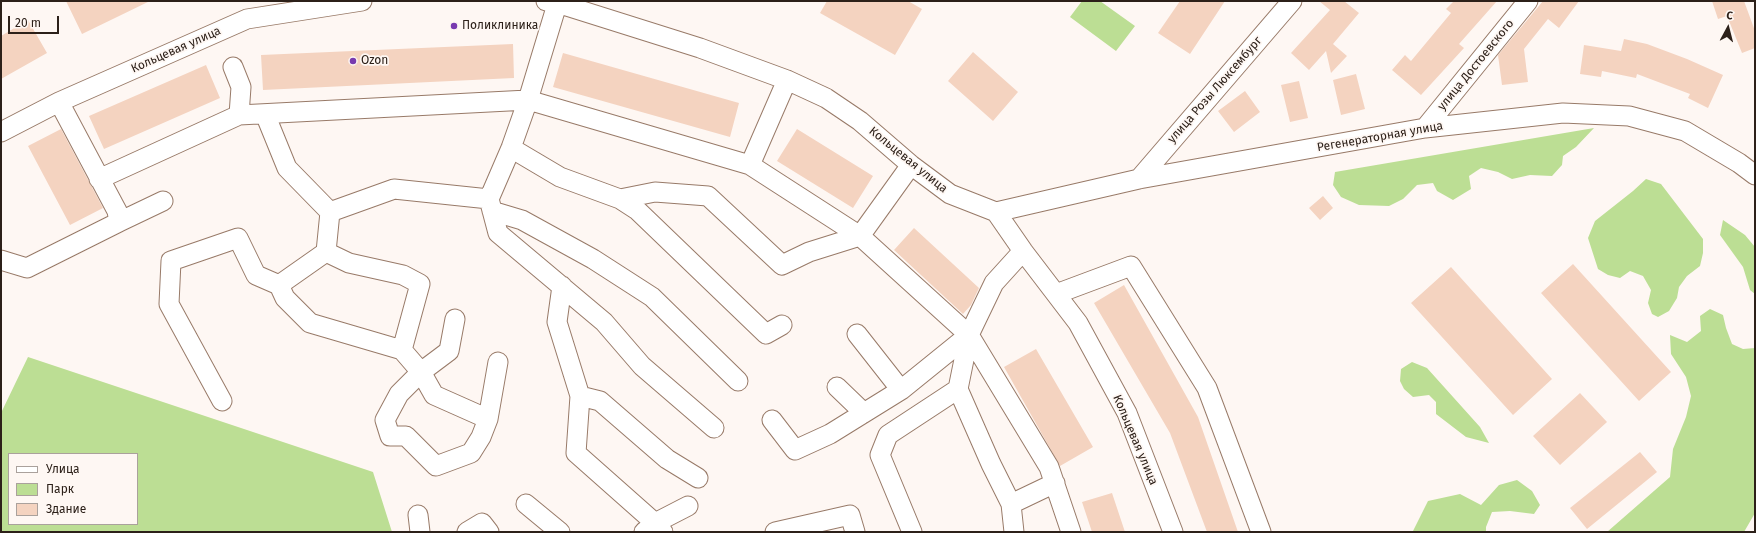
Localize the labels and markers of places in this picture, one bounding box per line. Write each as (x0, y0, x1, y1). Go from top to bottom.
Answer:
place label: Поликлиника (462, 19, 538, 33)
marker: Поликлиника (449, 21, 459, 31)
place label: Ozon (361, 54, 388, 68)
marker: Ozon (348, 56, 358, 66)

